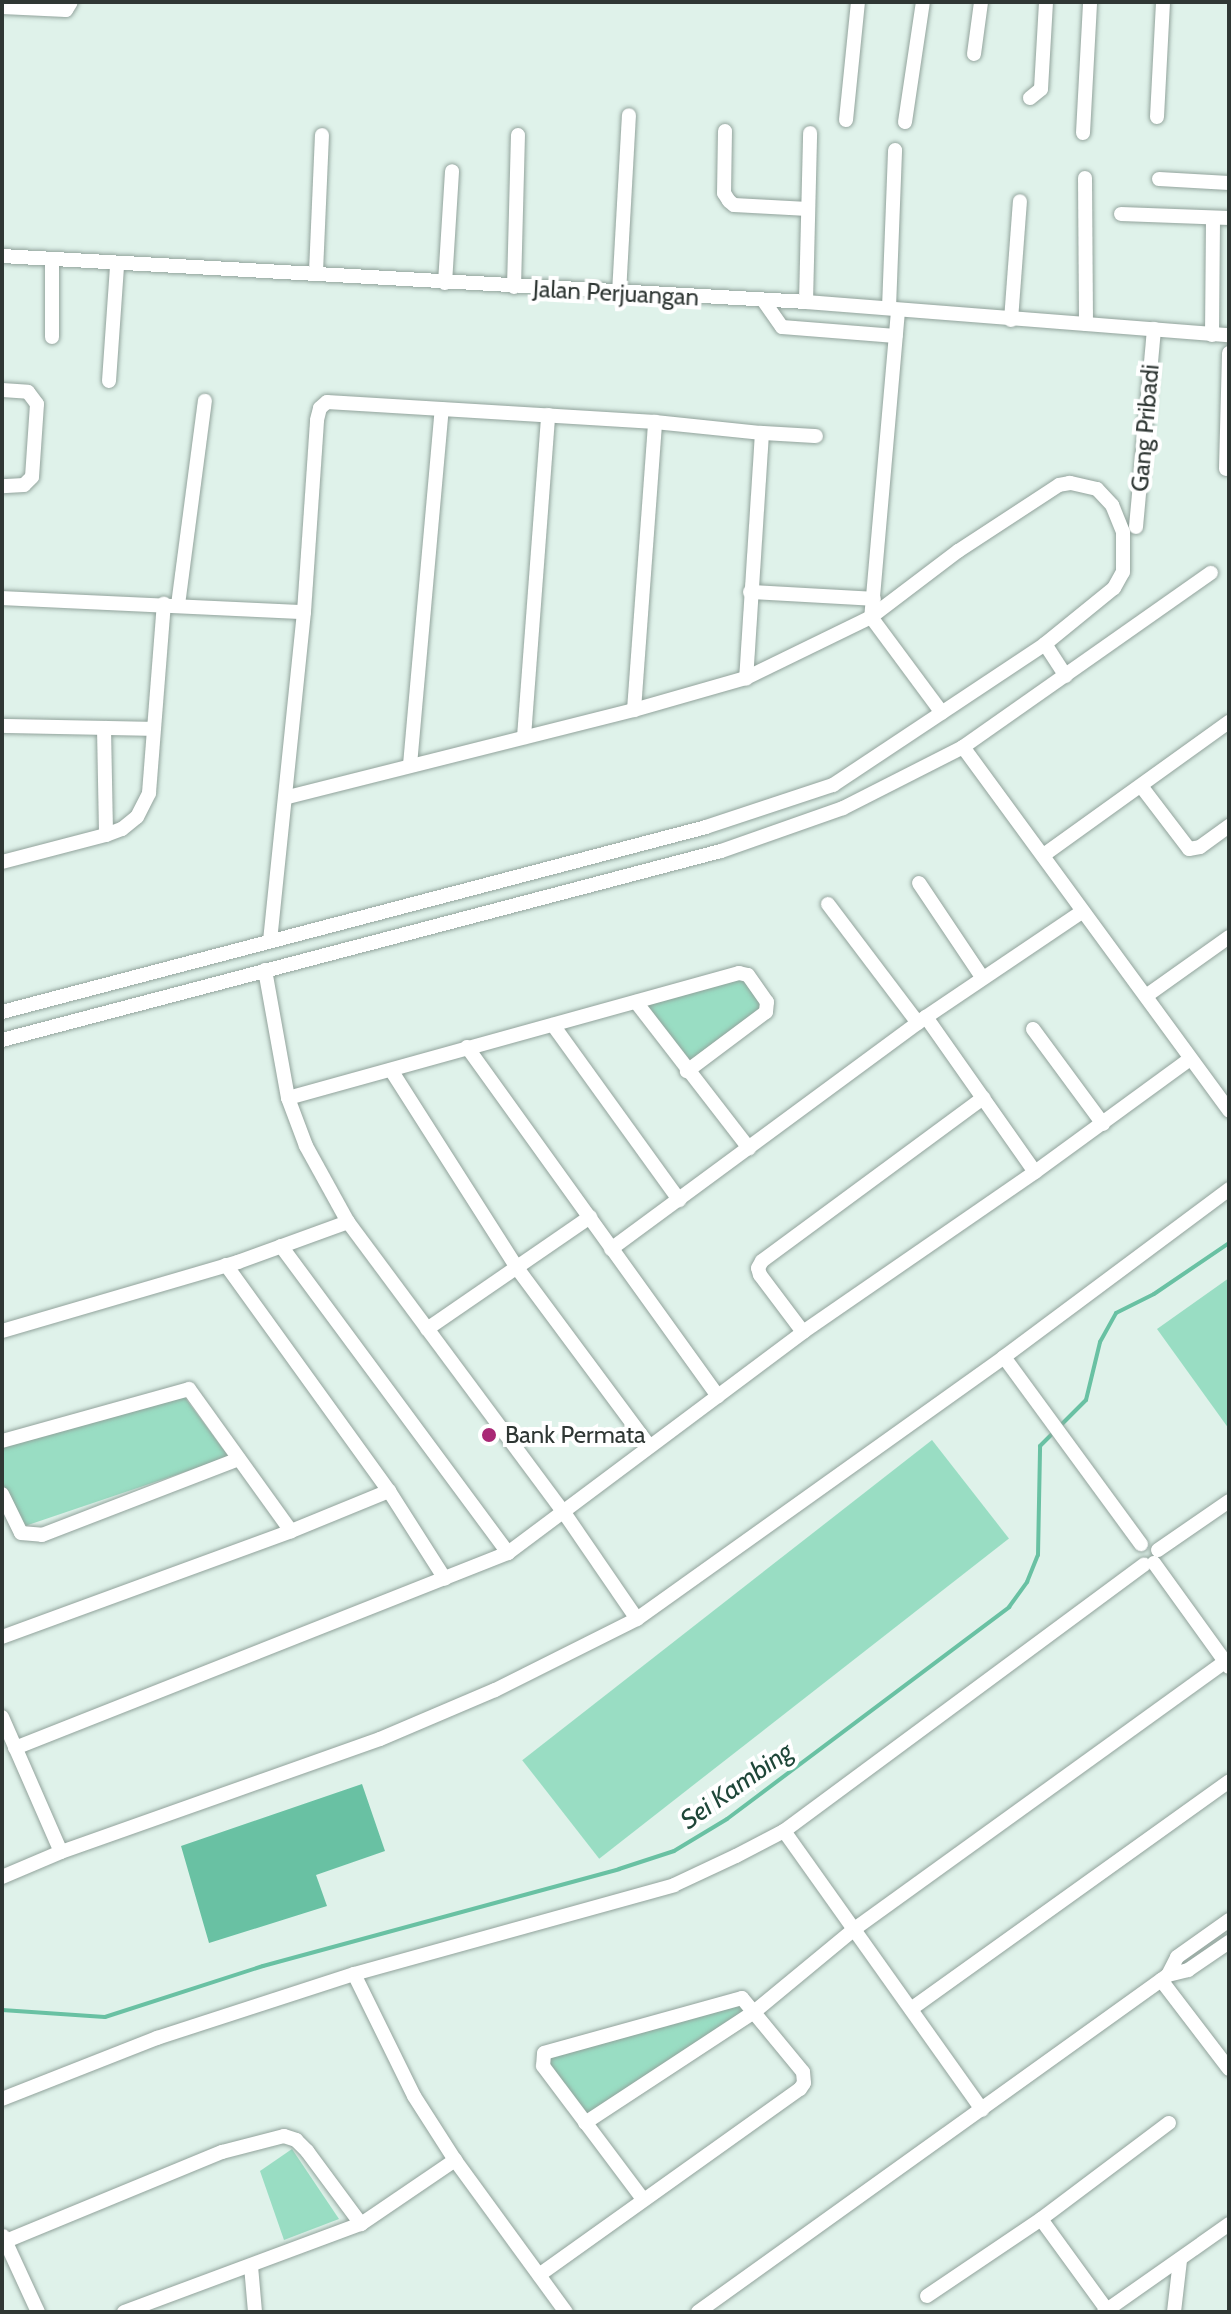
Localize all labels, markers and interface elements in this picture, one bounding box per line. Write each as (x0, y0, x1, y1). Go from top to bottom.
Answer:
street label: Jalan Perjuangan (532, 274, 700, 312)
street label: Gang Pribadi (1125, 363, 1165, 493)
place label: Bank Permata (505, 1421, 646, 1449)
marker: Bank Permata (480, 1426, 498, 1444)
water label: Sei Kambing (675, 1736, 799, 1836)

